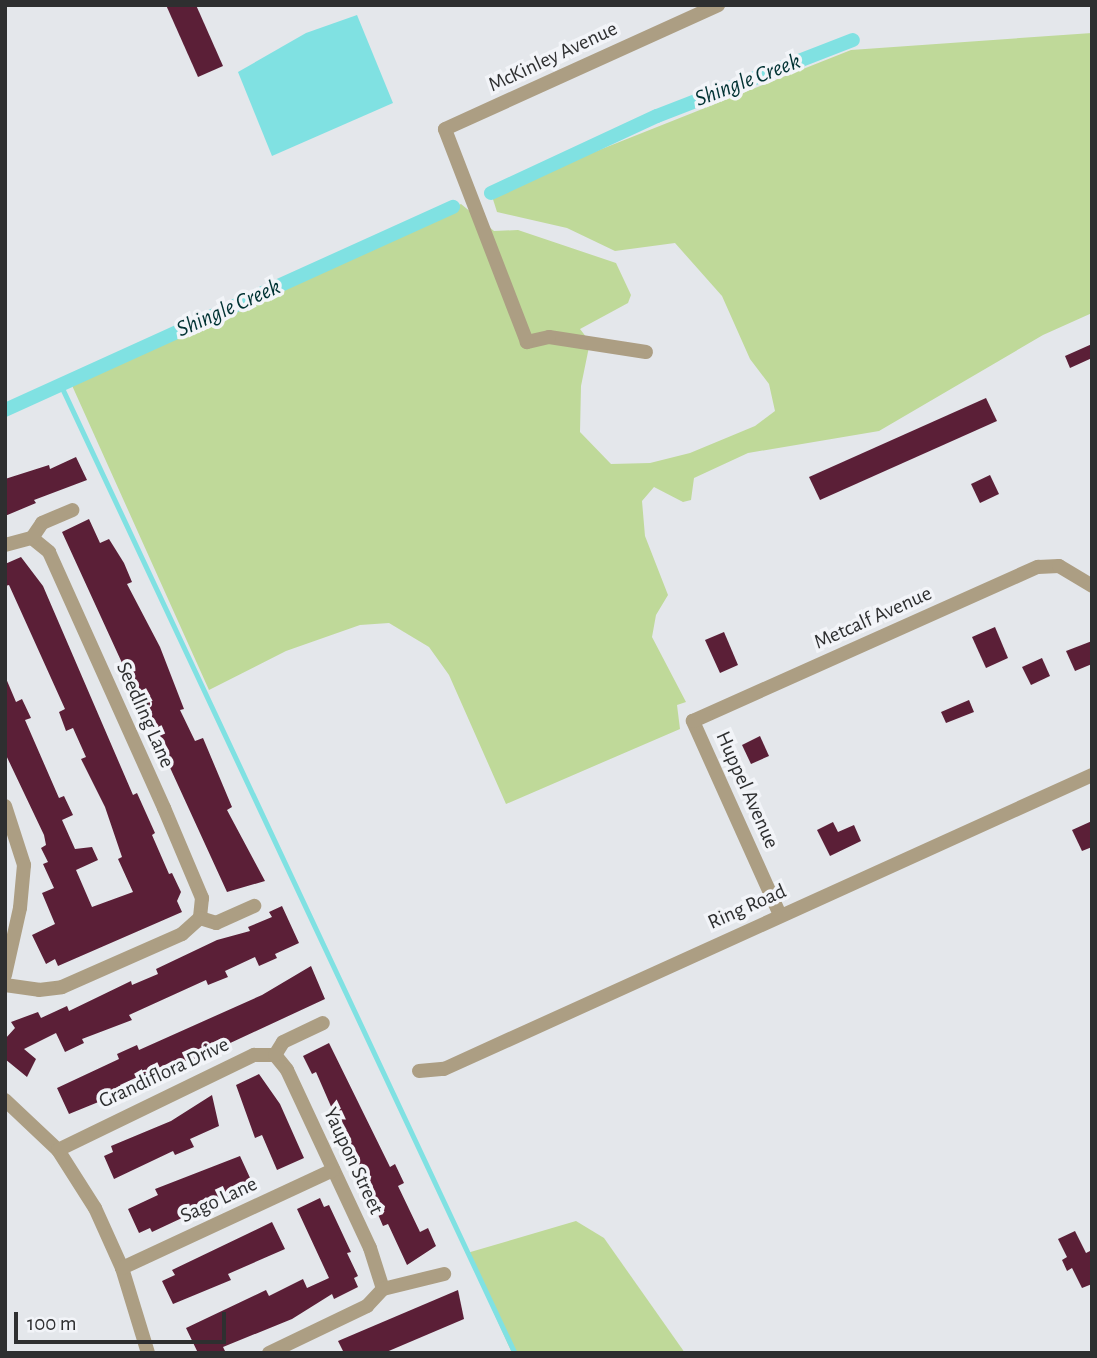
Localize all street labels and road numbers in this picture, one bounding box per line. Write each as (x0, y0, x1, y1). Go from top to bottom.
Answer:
street label: McKinley Avenue (484, 16, 622, 98)
street label: Metcalf Avenue (810, 581, 936, 655)
street label: Seedling Lane (110, 658, 180, 772)
street label: Huppel Avenue (710, 727, 784, 853)
street label: Ring Road (704, 879, 790, 935)
street label: Grandiflora Drive (95, 1032, 233, 1114)
street label: Yaupon Street (317, 1104, 389, 1218)
street label: Sago Lane (177, 1171, 261, 1229)

